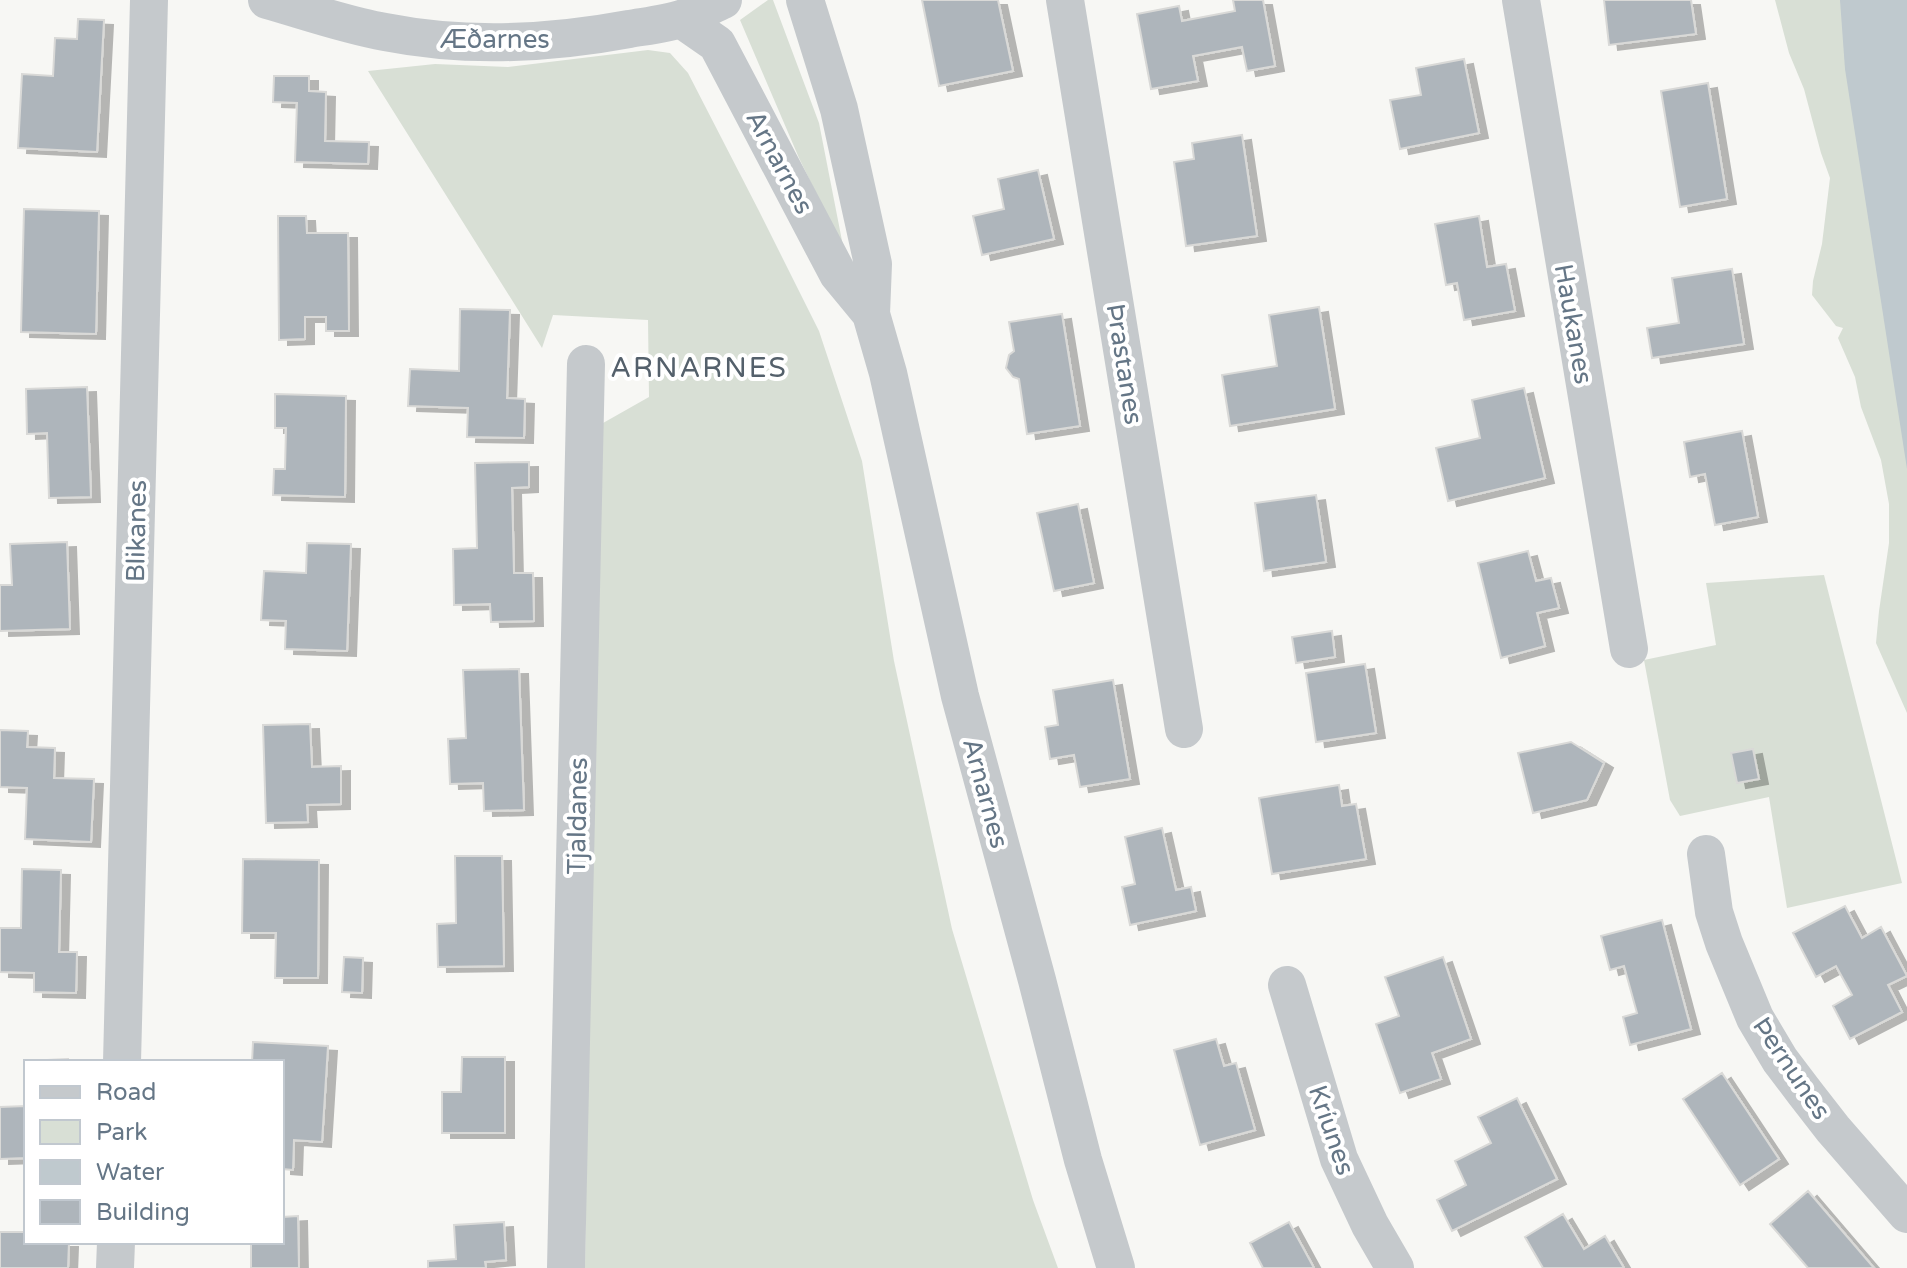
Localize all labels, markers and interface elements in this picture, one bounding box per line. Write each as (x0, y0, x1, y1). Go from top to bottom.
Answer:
street label: Æðarnes (440, 24, 550, 55)
street label: Arnarnes (739, 105, 820, 219)
street label: Haukanes (1548, 262, 1599, 387)
street label: Þrastanes (1100, 301, 1149, 427)
district label: ARNARNES (610, 351, 788, 385)
street label: Blikanes (120, 480, 153, 582)
street label: Arnarnes (956, 735, 1015, 852)
street label: Tjaldanes (561, 757, 594, 875)
street label: Þernunes (1746, 1011, 1837, 1125)
legend (24, 1060, 284, 1244)
text: Road (96, 1078, 156, 1107)
street label: Kríunes (1302, 1081, 1361, 1179)
text: Park (96, 1118, 147, 1147)
text: Water (96, 1158, 165, 1187)
text: Building (96, 1198, 190, 1227)

